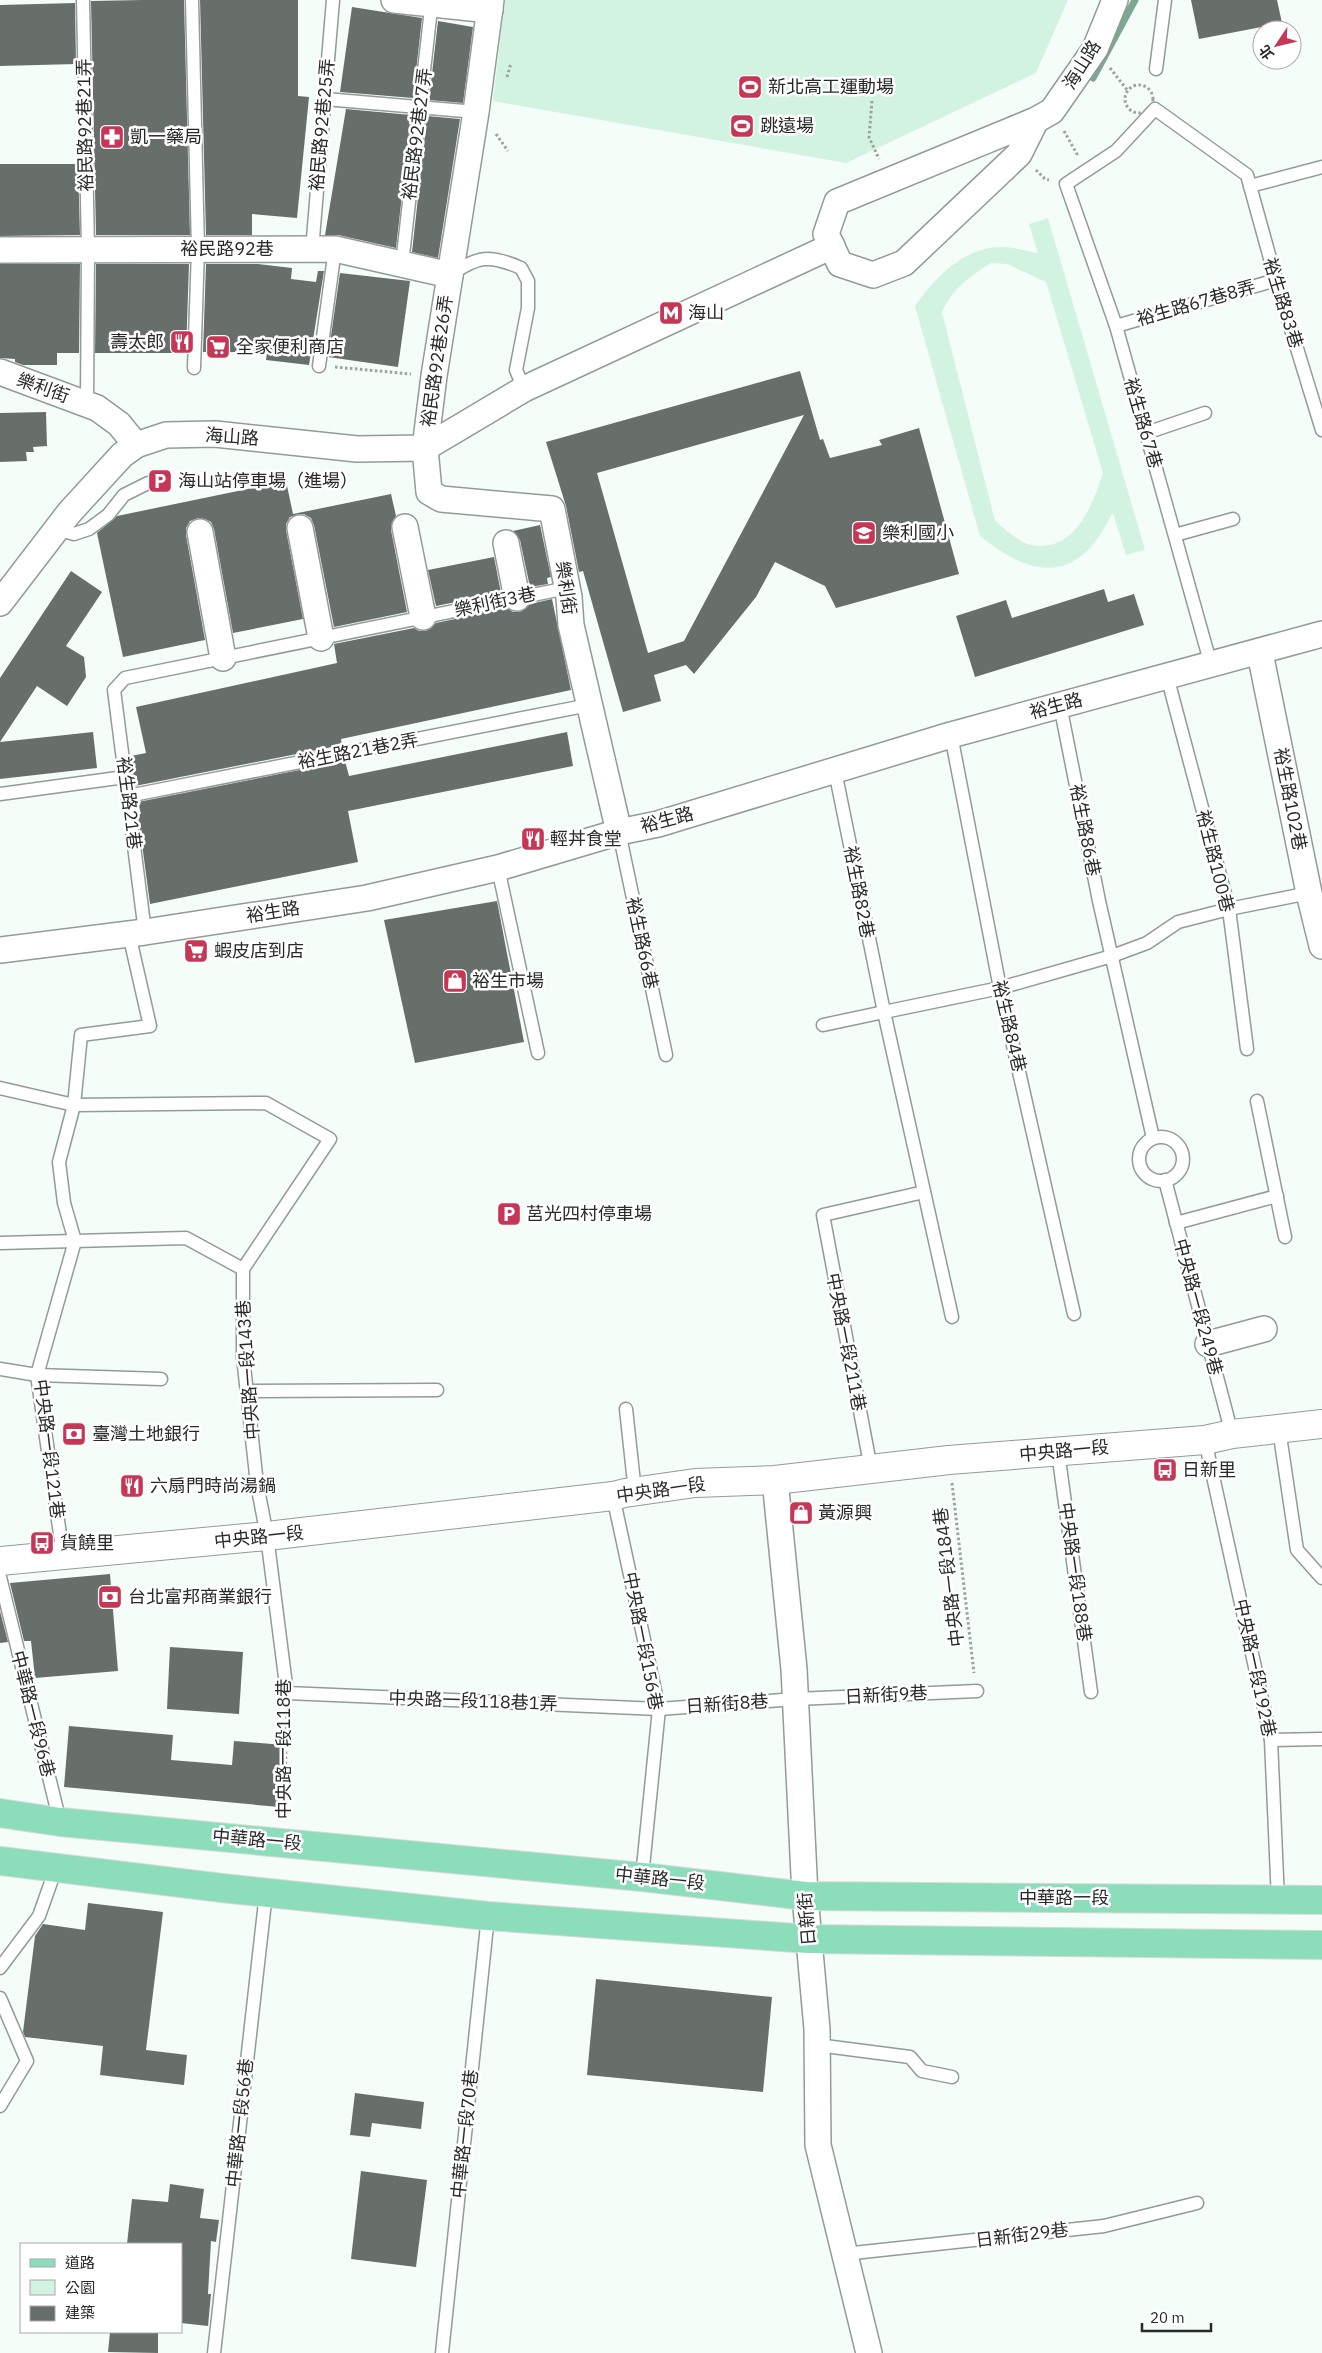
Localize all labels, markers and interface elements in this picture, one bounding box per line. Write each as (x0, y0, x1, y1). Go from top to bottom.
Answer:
north arrow (1252, 20, 1302, 70)
street label: 海山路 (1058, 36, 1106, 94)
text: 北 (1255, 42, 1278, 63)
street label: 裕民路92巷21弄 (72, 58, 97, 192)
street label: 裕民路92巷25弄 (304, 58, 339, 192)
street label: 裕民路92巷27弄 (397, 66, 436, 201)
sports icon: 新北高工運動場 (737, 74, 763, 100)
place label: 新北高工運動場 (768, 75, 894, 98)
sports icon: 跳遠場 (729, 113, 755, 139)
place label: 跳遠場 (760, 114, 814, 137)
pharmacy icon: 凱一藥局 (99, 124, 125, 150)
place label: 凱一藥局 (130, 125, 202, 148)
street label: 裕民路92巷 (180, 237, 274, 260)
street label: 裕生路83巷 (1259, 255, 1308, 351)
street label: 裕生路67巷8弄 (1134, 275, 1258, 330)
street label: 裕民路92巷26弄 (416, 293, 457, 428)
metro station icon: 海山 (658, 300, 684, 326)
place label: 海山 (688, 301, 724, 324)
restaurant icon: 壽太郎 (169, 329, 195, 355)
place label: 壽太郎 (110, 330, 164, 353)
supermarket icon: 全家便利商店 (205, 334, 231, 360)
place label: 全家便利商店 (236, 335, 344, 358)
street label: 樂利街 (14, 367, 72, 408)
street label: 裕生路67巷 (1120, 375, 1167, 471)
street label: 海山路 (204, 423, 260, 450)
parking icon: 海山站停車場（進場） (147, 468, 173, 494)
place label: 海山站停車場（進場） (178, 469, 358, 492)
school or university icon: 樂利國小 (851, 520, 877, 546)
place label: 樂利國小 (882, 521, 954, 544)
street label: 樂利街 (551, 560, 582, 616)
street label: 樂利街3巷 (452, 582, 538, 621)
street label: 裕生路 (1027, 687, 1085, 724)
street label: 裕生路21巷2弄 (296, 728, 420, 773)
street label: 裕生路102巷 (1269, 745, 1312, 852)
street label: 裕生路21巷 (112, 755, 147, 851)
street label: 裕生路86巷 (1065, 782, 1106, 878)
street label: 裕生路 (638, 801, 696, 838)
street label: 裕生路100巷 (1192, 807, 1239, 914)
restaurant icon: 輕丼食堂 (520, 826, 546, 852)
place label: 輕丼食堂 (550, 827, 622, 850)
street label: 裕生路82巷 (839, 844, 880, 940)
street label: 裕生路66巷 (622, 895, 663, 991)
street label: 裕生路 (244, 896, 301, 927)
supermarket icon: 蝦皮店到店 (183, 938, 209, 964)
place label: 蝦皮店到店 (214, 939, 304, 962)
shop icon: 裕生市場 (442, 968, 468, 994)
place label: 裕生市場 (472, 969, 544, 992)
street label: 裕生路84巷 (988, 978, 1031, 1074)
parking icon: 莒光四村停車場 (496, 1201, 522, 1227)
place label: 莒光四村停車場 (526, 1202, 652, 1225)
street label: 中央路一段249巷 (1169, 1236, 1228, 1378)
street label: 中央路一段211巷 (822, 1271, 871, 1413)
street label: 中央路一段143巷 (231, 1299, 264, 1441)
street label: 中央路一段121巷 (30, 1378, 69, 1520)
bank icon: 臺灣土地銀行 (61, 1421, 87, 1447)
place label: 臺灣土地銀行 (92, 1422, 200, 1445)
street label: 中央路一段 (1018, 1435, 1110, 1466)
bus stop icon: 日新里 (1152, 1457, 1178, 1483)
place label: 日新里 (1182, 1458, 1236, 1481)
street label: 中央路一段 (615, 1472, 707, 1507)
restaurant icon: 六扇門時尚湯鍋 (119, 1473, 145, 1499)
place label: 六扇門時尚湯鍋 (150, 1474, 276, 1497)
shop icon: 黃源興 (788, 1500, 814, 1526)
place label: 黃源興 (818, 1501, 872, 1524)
street label: 中央路一段188巷 (1054, 1501, 1097, 1643)
street label: 中央路一段184巷 (929, 1506, 968, 1648)
street label: 中央路一段 (213, 1520, 305, 1553)
bus stop icon: 貨饒里 (29, 1530, 55, 1556)
place label: 貨饒里 (60, 1531, 114, 1554)
street label: 中央路一段156巷 (619, 1570, 668, 1712)
bank icon: 台北富邦商業銀行 (97, 1584, 123, 1610)
place label: 台北富邦商業銀行 (128, 1585, 272, 1608)
street label: 中央路一段192巷 (1230, 1597, 1281, 1739)
street label: 中華路一段96巷 (7, 1648, 60, 1780)
street label: 中央路一段118巷 (272, 1679, 295, 1819)
street label: 日新街9巷 (844, 1681, 928, 1708)
street label: 中央路一段118巷1弄 (388, 1686, 558, 1715)
street label: 日新街8巷 (685, 1689, 769, 1718)
street label: 中華路一段 (211, 1824, 303, 1855)
street label: 中華路一段 (614, 1862, 706, 1895)
street label: 中華路一段 (1019, 1886, 1109, 1909)
street label: 日新街 (793, 1891, 820, 1947)
street label: 中華路一段56巷 (221, 2057, 258, 2189)
street label: 中華路一段70巷 (446, 2068, 483, 2200)
street label: 日新街29巷 (974, 2217, 1070, 2252)
legend (20, 2243, 182, 2333)
text: 道路 (65, 2253, 95, 2272)
text: 公園 (65, 2278, 95, 2297)
scale bar (1142, 2300, 1211, 2332)
text: 建築 (65, 2303, 95, 2322)
text: 20 m (1150, 2308, 1185, 2327)

